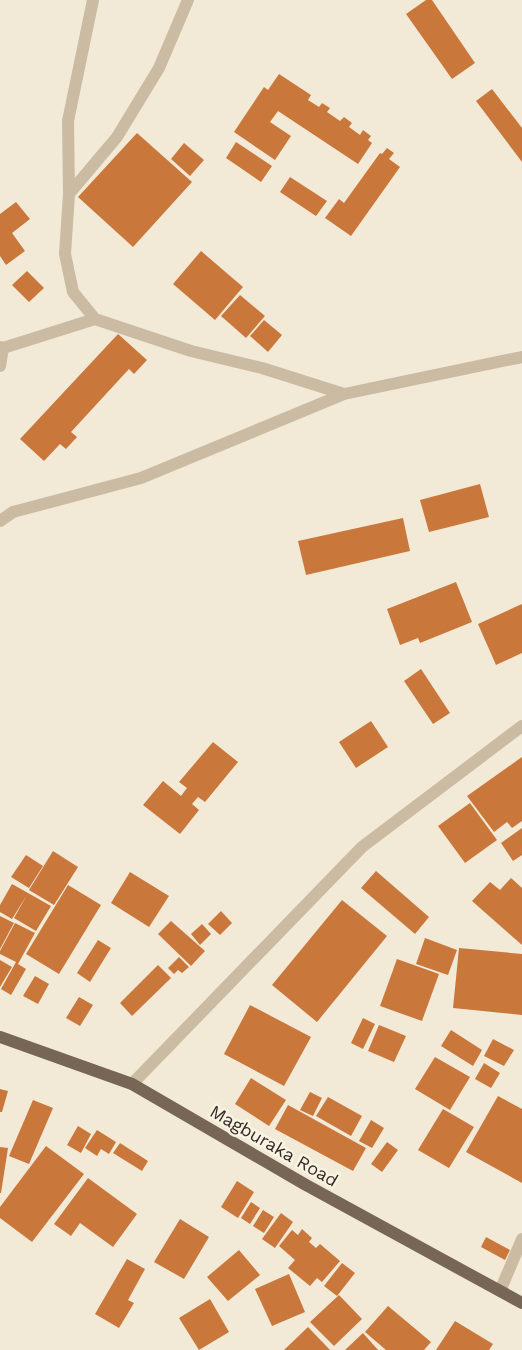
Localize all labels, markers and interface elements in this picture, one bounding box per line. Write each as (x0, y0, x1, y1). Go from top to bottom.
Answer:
street label: Magburaka Road (206, 1100, 342, 1191)

